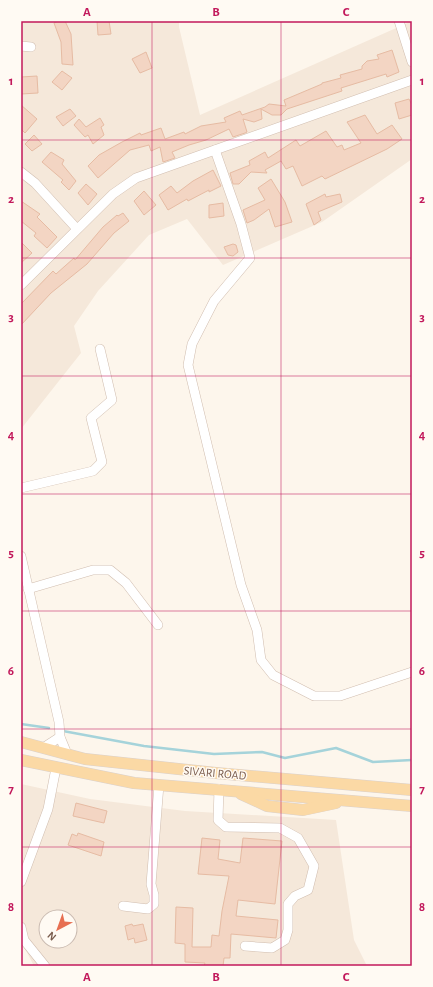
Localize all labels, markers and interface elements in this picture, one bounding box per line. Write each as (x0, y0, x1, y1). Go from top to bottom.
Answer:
text: A (83, 6, 91, 19)
text: B (212, 6, 220, 19)
text: C (343, 6, 350, 19)
text: 1 (9, 75, 13, 88)
text: 1 (420, 75, 424, 88)
text: 2 (8, 193, 14, 206)
text: 2 (419, 193, 425, 206)
text: 3 (8, 311, 14, 324)
text: 3 (419, 311, 425, 324)
text: 4 (8, 429, 15, 442)
text: 4 (419, 429, 426, 442)
text: 5 (8, 547, 14, 560)
text: 5 (419, 547, 425, 560)
text: 6 (8, 665, 14, 678)
text: 6 (419, 665, 425, 678)
street label: SIVARI ROAD (183, 764, 247, 782)
text: 7 (8, 783, 14, 796)
text: 7 (419, 783, 425, 796)
text: 8 (8, 901, 14, 914)
text: 8 (419, 901, 425, 914)
north arrow (38, 909, 78, 949)
text: N (45, 930, 58, 943)
text: A (83, 971, 91, 984)
text: B (212, 971, 220, 984)
text: C (343, 971, 350, 984)

